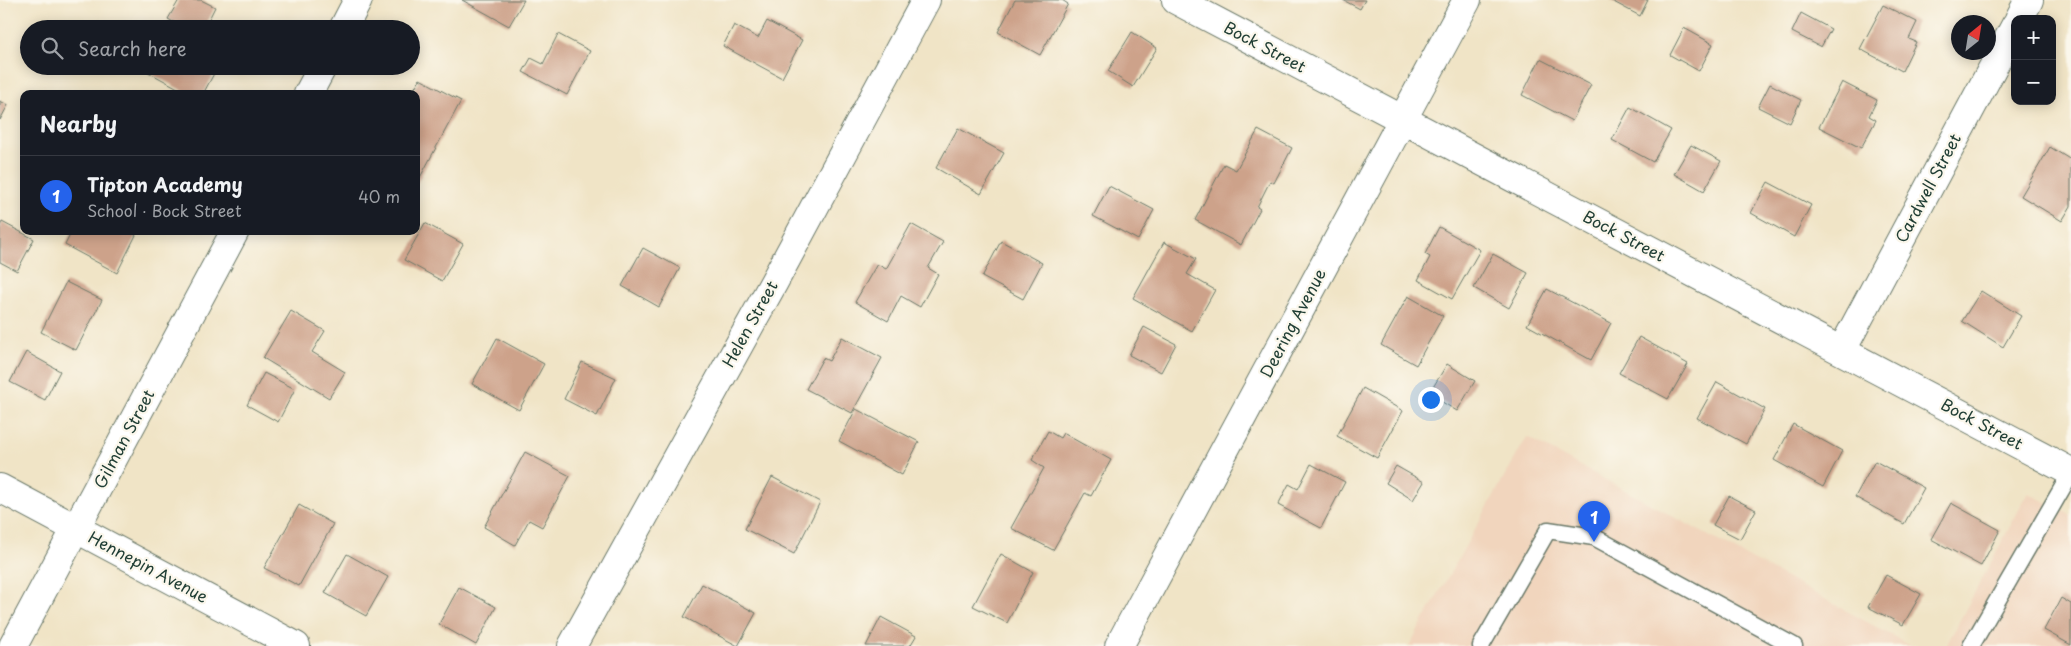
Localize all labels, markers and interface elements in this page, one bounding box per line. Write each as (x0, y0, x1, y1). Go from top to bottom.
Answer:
street label: Bock Street (1220, 14, 1311, 78)
north arrow (1951, 15, 1996, 60)
map controls (2011, 15, 2056, 105)
button: + (2011, 15, 2056, 60)
search box (20, 20, 420, 75)
icon: search (38, 34, 66, 62)
text: Search here (78, 34, 187, 62)
button: − (2011, 60, 2056, 105)
text: Nearby (40, 107, 117, 139)
street label: Cardwell Street (1888, 128, 1966, 246)
text: Tipton Academy (87, 170, 243, 198)
text: 1 (52, 184, 60, 208)
text: 40 m (358, 184, 400, 208)
text: School · Bock Street (87, 198, 242, 222)
street label: Bock Street (1579, 203, 1670, 267)
street label: Deering Avenue (1253, 264, 1331, 381)
street label: Helen Street (715, 275, 783, 371)
street label: Gilman Street (87, 385, 159, 492)
your location (1418, 387, 1444, 413)
street label: Bock Street (1937, 391, 2028, 455)
pin: 1 (1578, 501, 1610, 542)
street label: Hennepin Avenue (84, 524, 213, 608)

